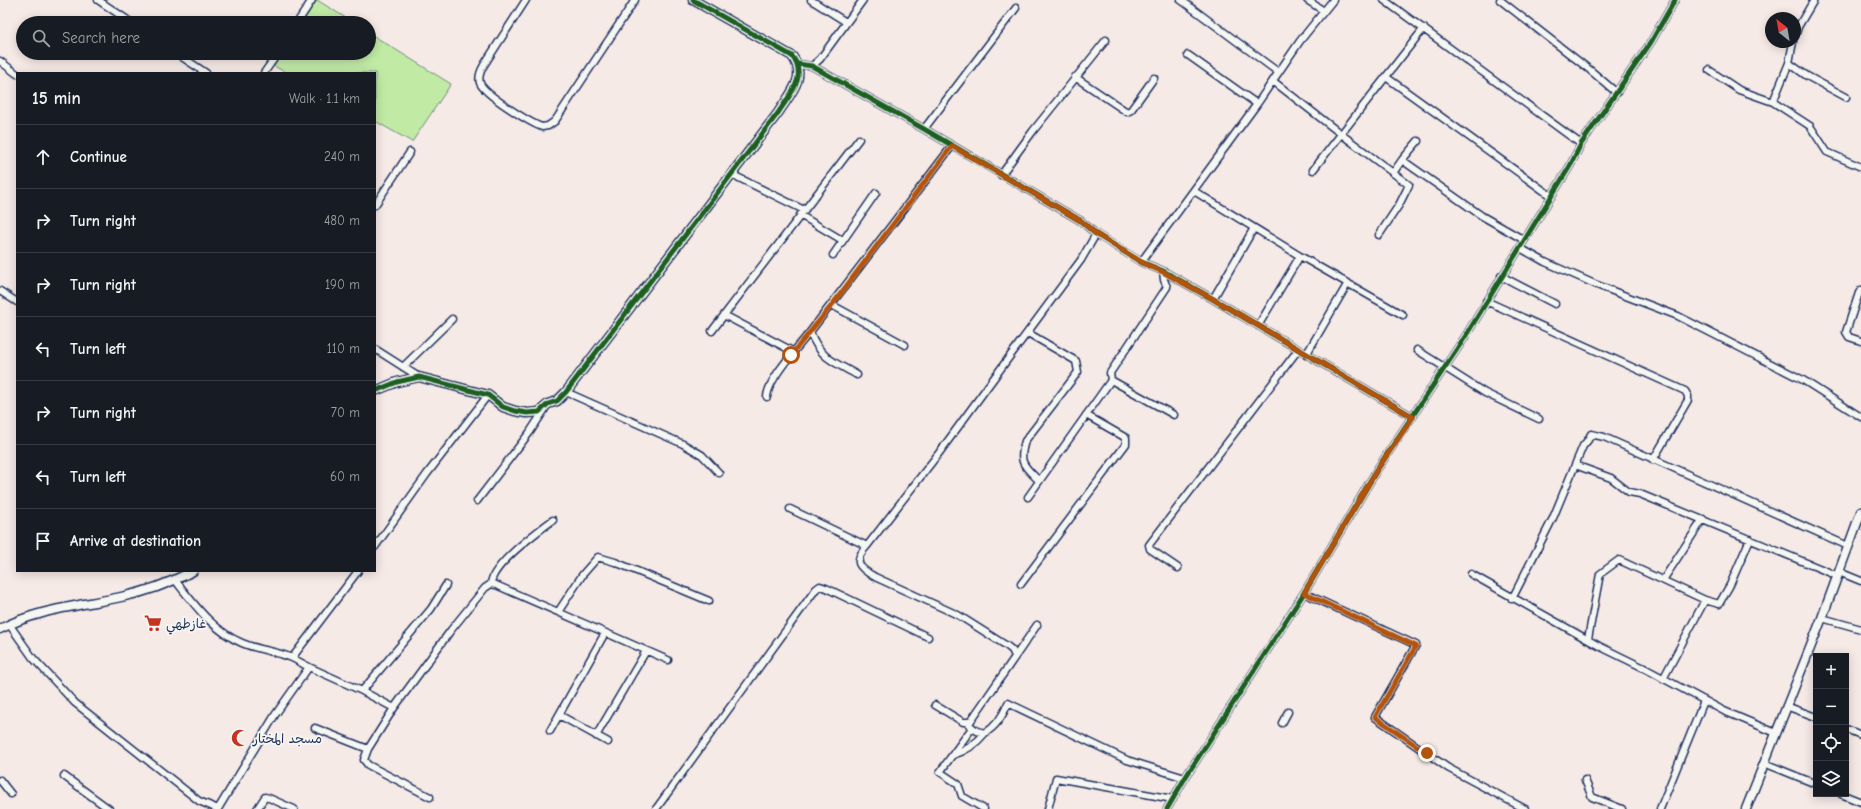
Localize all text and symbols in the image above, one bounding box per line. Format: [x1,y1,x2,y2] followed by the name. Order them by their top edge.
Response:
[1765,12,1801,48] north arrow
[16,16,376,60] search box
[30,27,52,49] icon: search
[62,29,140,47] text: Search here
[32,89,81,108] text: 15 min
[289,91,360,106] text: Walk · 1.1 km
[32,146,54,168] icon: ahead
[70,148,127,166] text: Continue
[324,149,360,164] text: 240 m
[32,210,54,232] icon: right
[70,212,136,230] text: Turn right
[324,213,360,228] text: 480 m
[32,274,54,296] icon: right
[70,276,136,294] text: Turn right
[325,277,360,292] text: 190 m
[32,338,54,360] icon: left
[70,340,126,358] text: Turn left
[327,341,360,356] text: 110 m
[782,346,800,364] route start
[32,402,54,424] icon: right
[70,404,136,422] text: Turn right
[331,405,360,420] text: 70 m
[32,466,54,488] icon: left
[70,468,126,486] text: Turn left
[330,469,360,484] text: 60 m
[32,530,54,552] icon: arrive
[70,532,201,550] text: Arrive at destination
[143,613,163,633] supermarket icon: غازطهي
[166,616,206,635] place label: غازطهي
[1813,653,1849,797] map controls
[1813,653,1849,689] button: +
[1813,689,1849,725] button: −
[1813,725,1849,761] button: locate
[230,728,250,748] mosque icon: مسجد المختار
[252,731,322,747] place label: مسجد المختار
[1418,744,1436,762] route end
[1813,761,1849,797] button: layers

